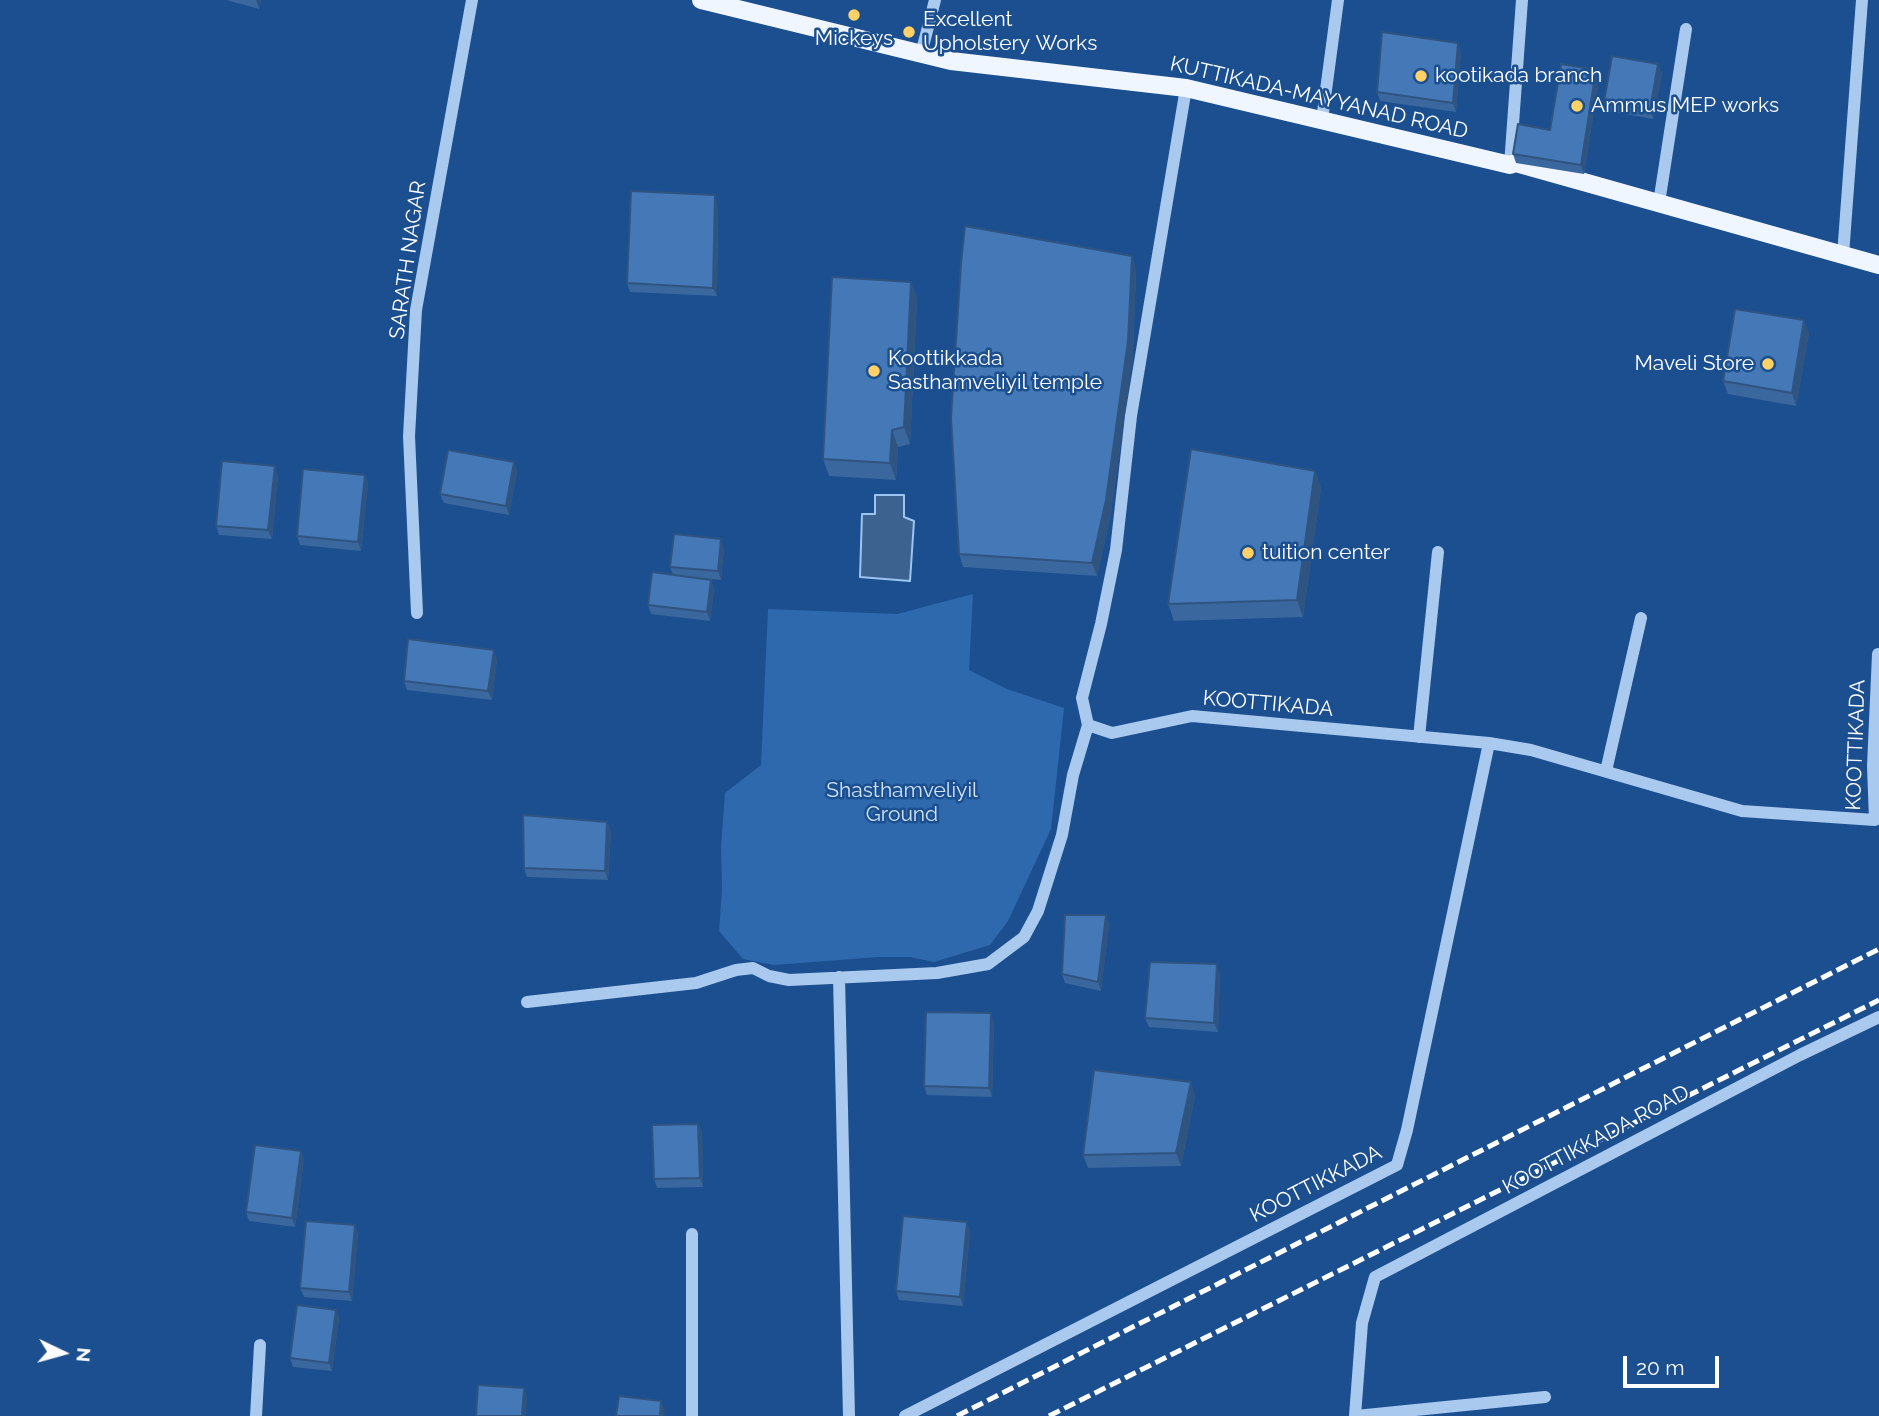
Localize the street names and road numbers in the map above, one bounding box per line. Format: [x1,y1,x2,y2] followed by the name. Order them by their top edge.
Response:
[1168,51,1470,145] street label: KUTTIKADA-MAYYANAD ROAD
[384,179,432,341] street label: SARATH NAGAR
[1841,679,1871,811] street label: KOOTTIKADA
[1202,686,1334,722] street label: KOOTTIKADA
[1498,1080,1694,1200] street label: KOOTTIKKADA ROAD
[1246,1140,1386,1228] street label: KOOTTIKKADA

